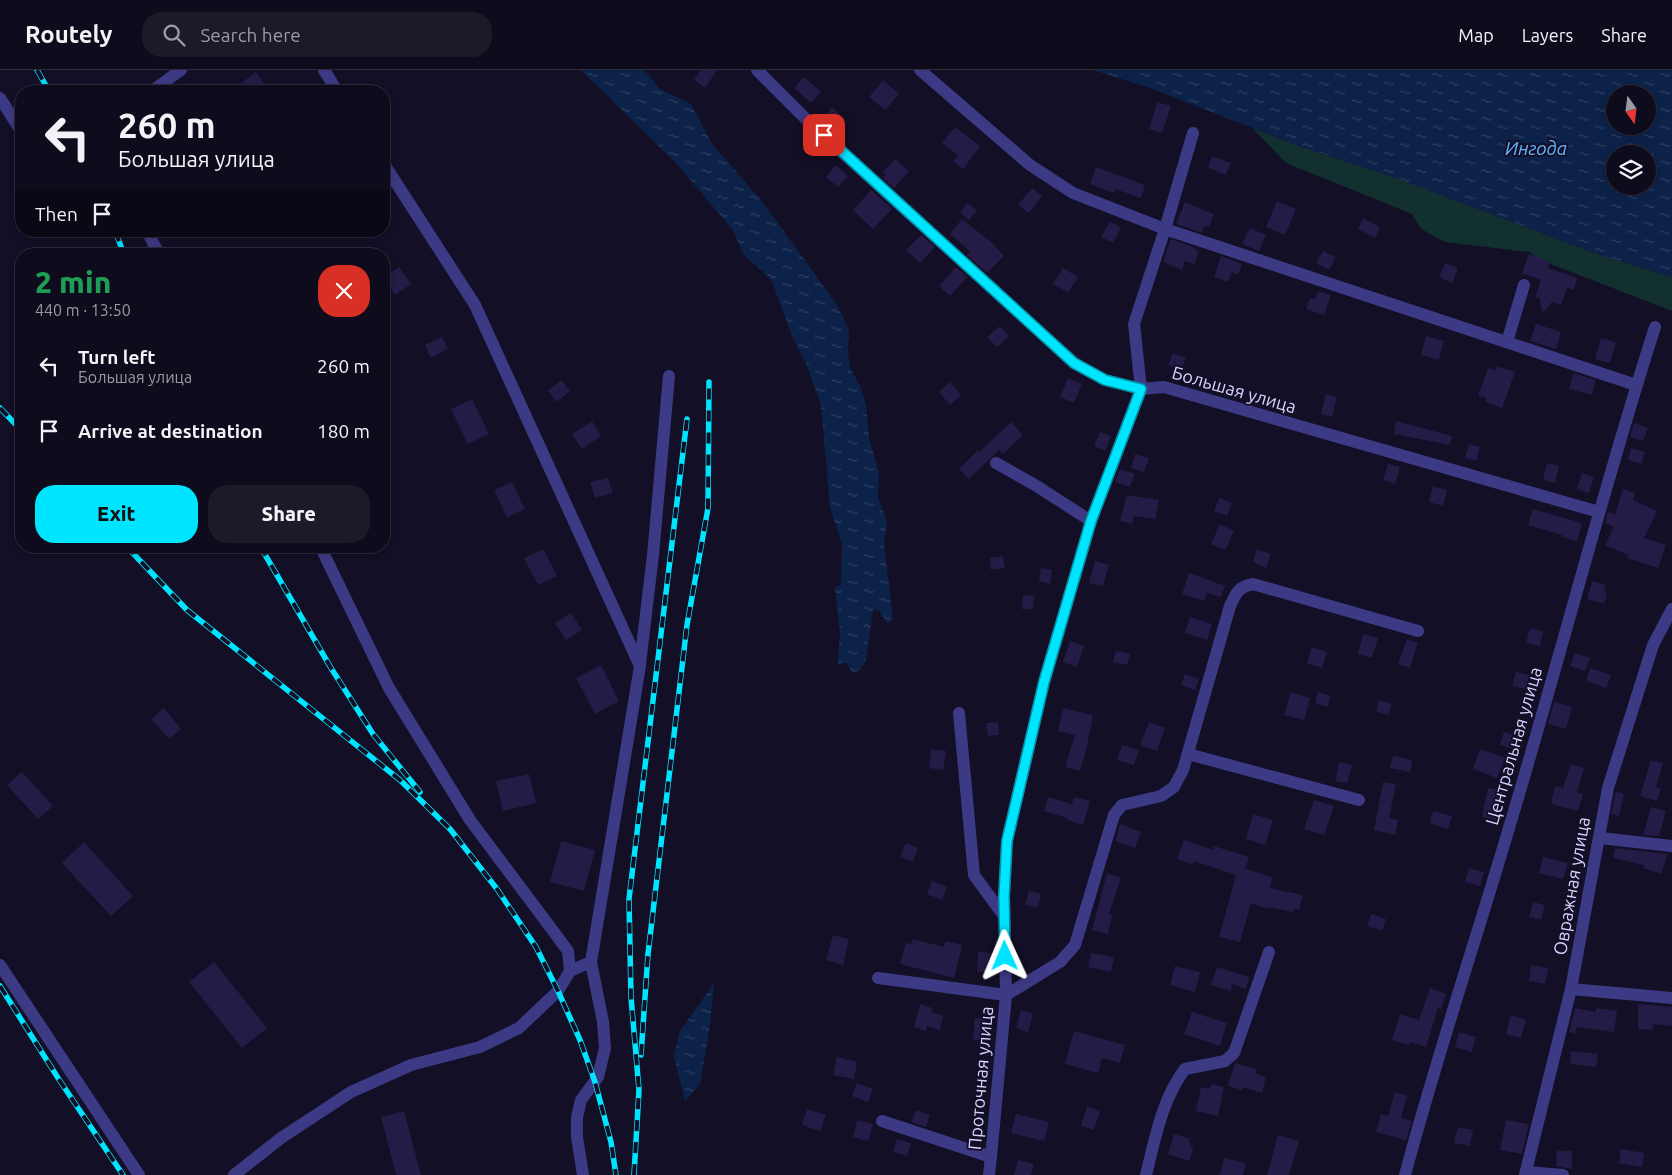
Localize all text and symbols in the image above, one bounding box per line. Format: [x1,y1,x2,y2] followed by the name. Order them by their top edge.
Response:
[142,12,492,57] search box
[25,21,112,48] text: Routely
[160,21,188,49] icon: search
[200,24,301,46] text: Search here
[1458,25,1494,45] text: Map
[1522,25,1573,45] text: Layers
[1601,25,1647,45] text: Share
[1606,85,1656,135] north arrow
[1606,85,1656,195] map controls
[35,105,100,170] icon: left
[118,105,216,145] text: 260 m
[803,114,845,156] pin
[810,121,838,149] icon: arrive
[1505,137,1567,159] water label: Ингода
[1606,145,1656,195] button: layers
[118,146,275,171] text: Большая улица
[88,200,116,228] icon: arrive
[35,203,78,225] text: Then
[35,265,111,299] text: 2 min
[318,265,370,317] button: close
[35,301,131,319] text: 440 m · 13:50
[78,346,156,368] text: Turn left
[35,352,63,380] icon: left
[317,355,370,377] text: 260 m
[1170,362,1299,416] street label: Большая улица
[78,368,192,386] text: Большая улица
[35,417,63,445] icon: arrive
[78,420,263,442] text: Arrive at destination
[317,420,370,442] text: 180 m
[35,485,198,543] button: Exit
[208,485,370,543] button: Share
[1481,664,1545,827] street label: Центральная улица
[1549,815,1593,956] street label: Овражная улица
[978,929,1030,981] position arrow
[964,1005,996,1151] street label: Проточная улица

